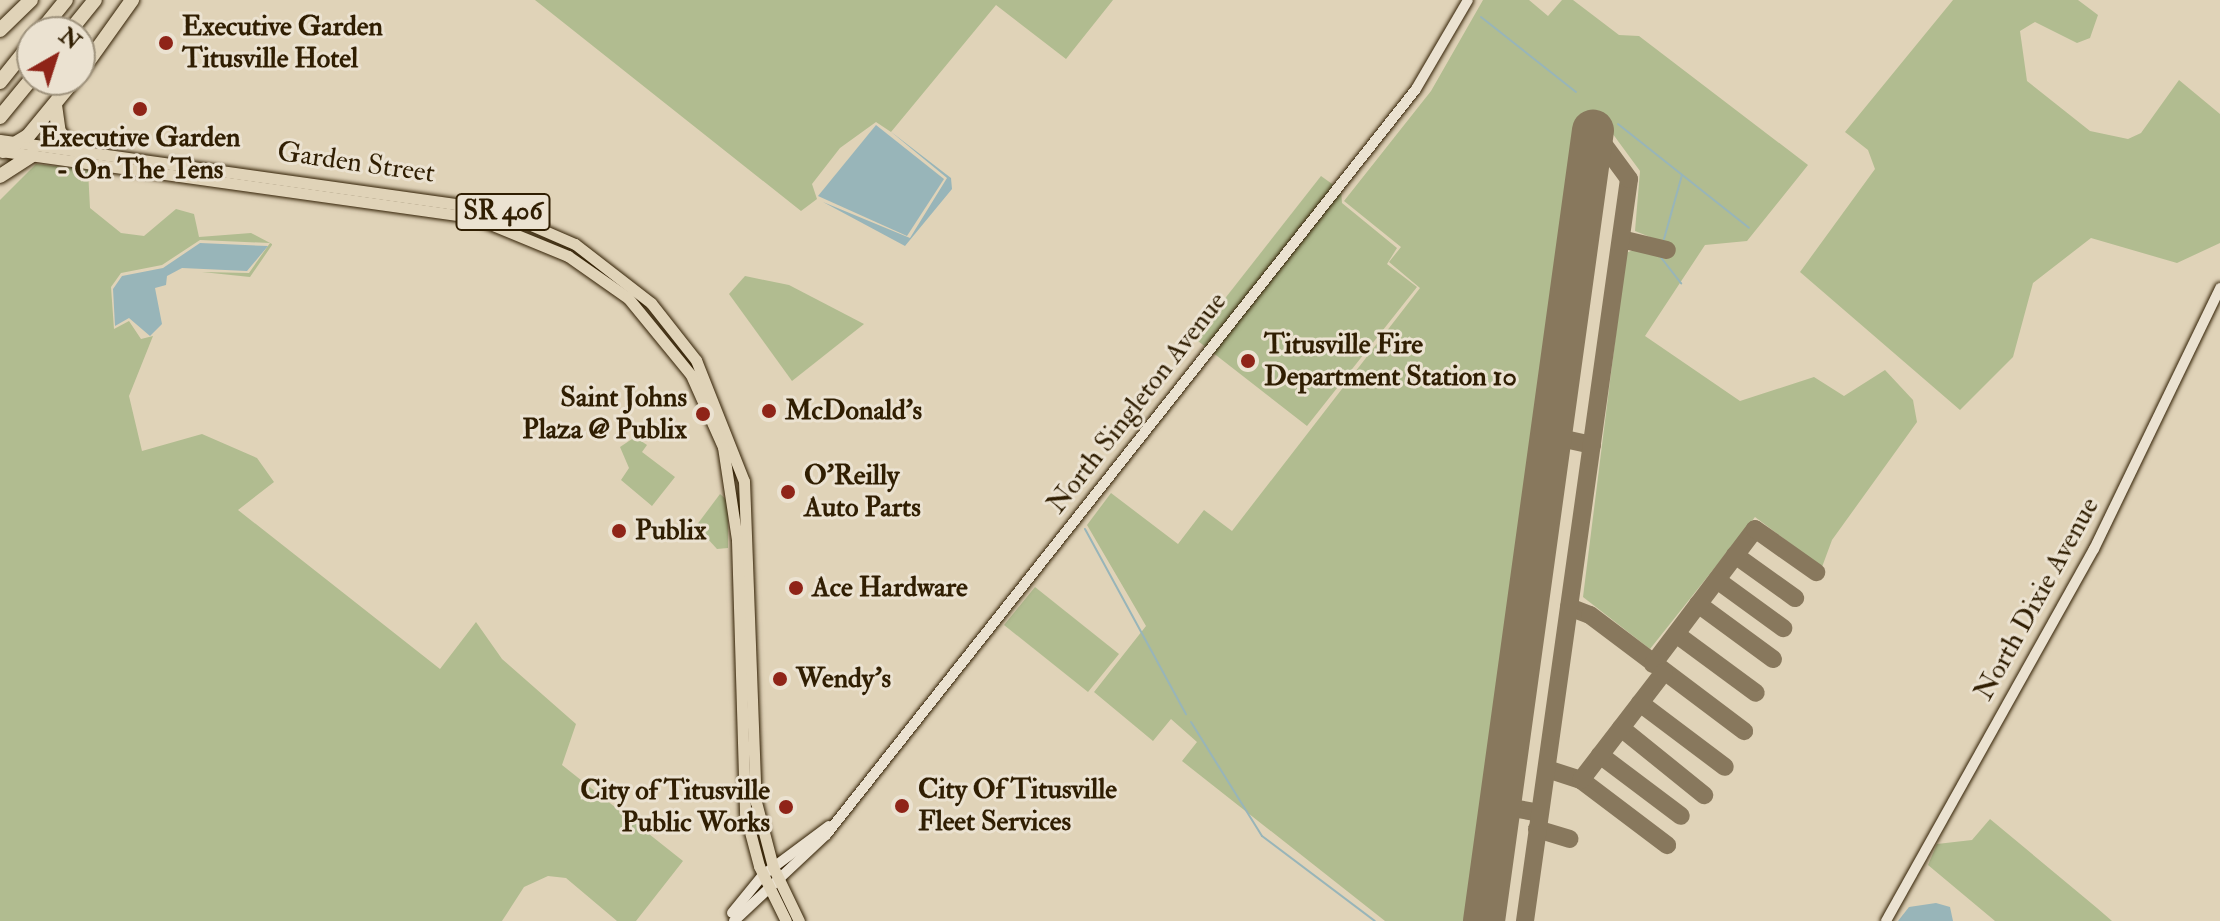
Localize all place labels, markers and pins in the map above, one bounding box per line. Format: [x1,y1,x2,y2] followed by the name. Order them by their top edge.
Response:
[182,10,383,76] place label: Executive Garden Titusville Hotel
[157,34,175,52] marker: Executive Garden Titusville Hotel
[131,100,149,118] marker: Executive Garden - On The Tens
[40,121,240,187] place label: Executive Garden - On The Tens
[1264,328,1517,394] place label: Titusville Fire Department Station 10
[1239,352,1257,370] marker: Titusville Fire Department Station 10
[522,381,687,447] place label: Saint Johns Plaza @ Publix
[785,394,922,428] place label: McDonald's
[760,402,778,420] marker: McDonald's
[694,405,712,423] marker: Saint Johns Plaza @ Publix
[804,459,921,525] place label: O'Reilly Auto Parts
[779,483,797,501] marker: O'Reilly Auto Parts
[635,514,706,548] place label: Publix
[610,522,628,540] marker: Publix
[812,571,968,605] place label: Ace Hardware
[787,579,805,597] marker: Ace Hardware
[796,662,891,696] place label: Wendy's
[771,670,789,688] marker: Wendy's
[918,773,1117,839] place label: City Of Titusville Fleet Services
[580,774,770,840] place label: City of Titusville Public Works
[893,797,911,815] marker: City Of Titusville Fleet Services
[777,798,795,816] marker: City of Titusville Public Works

